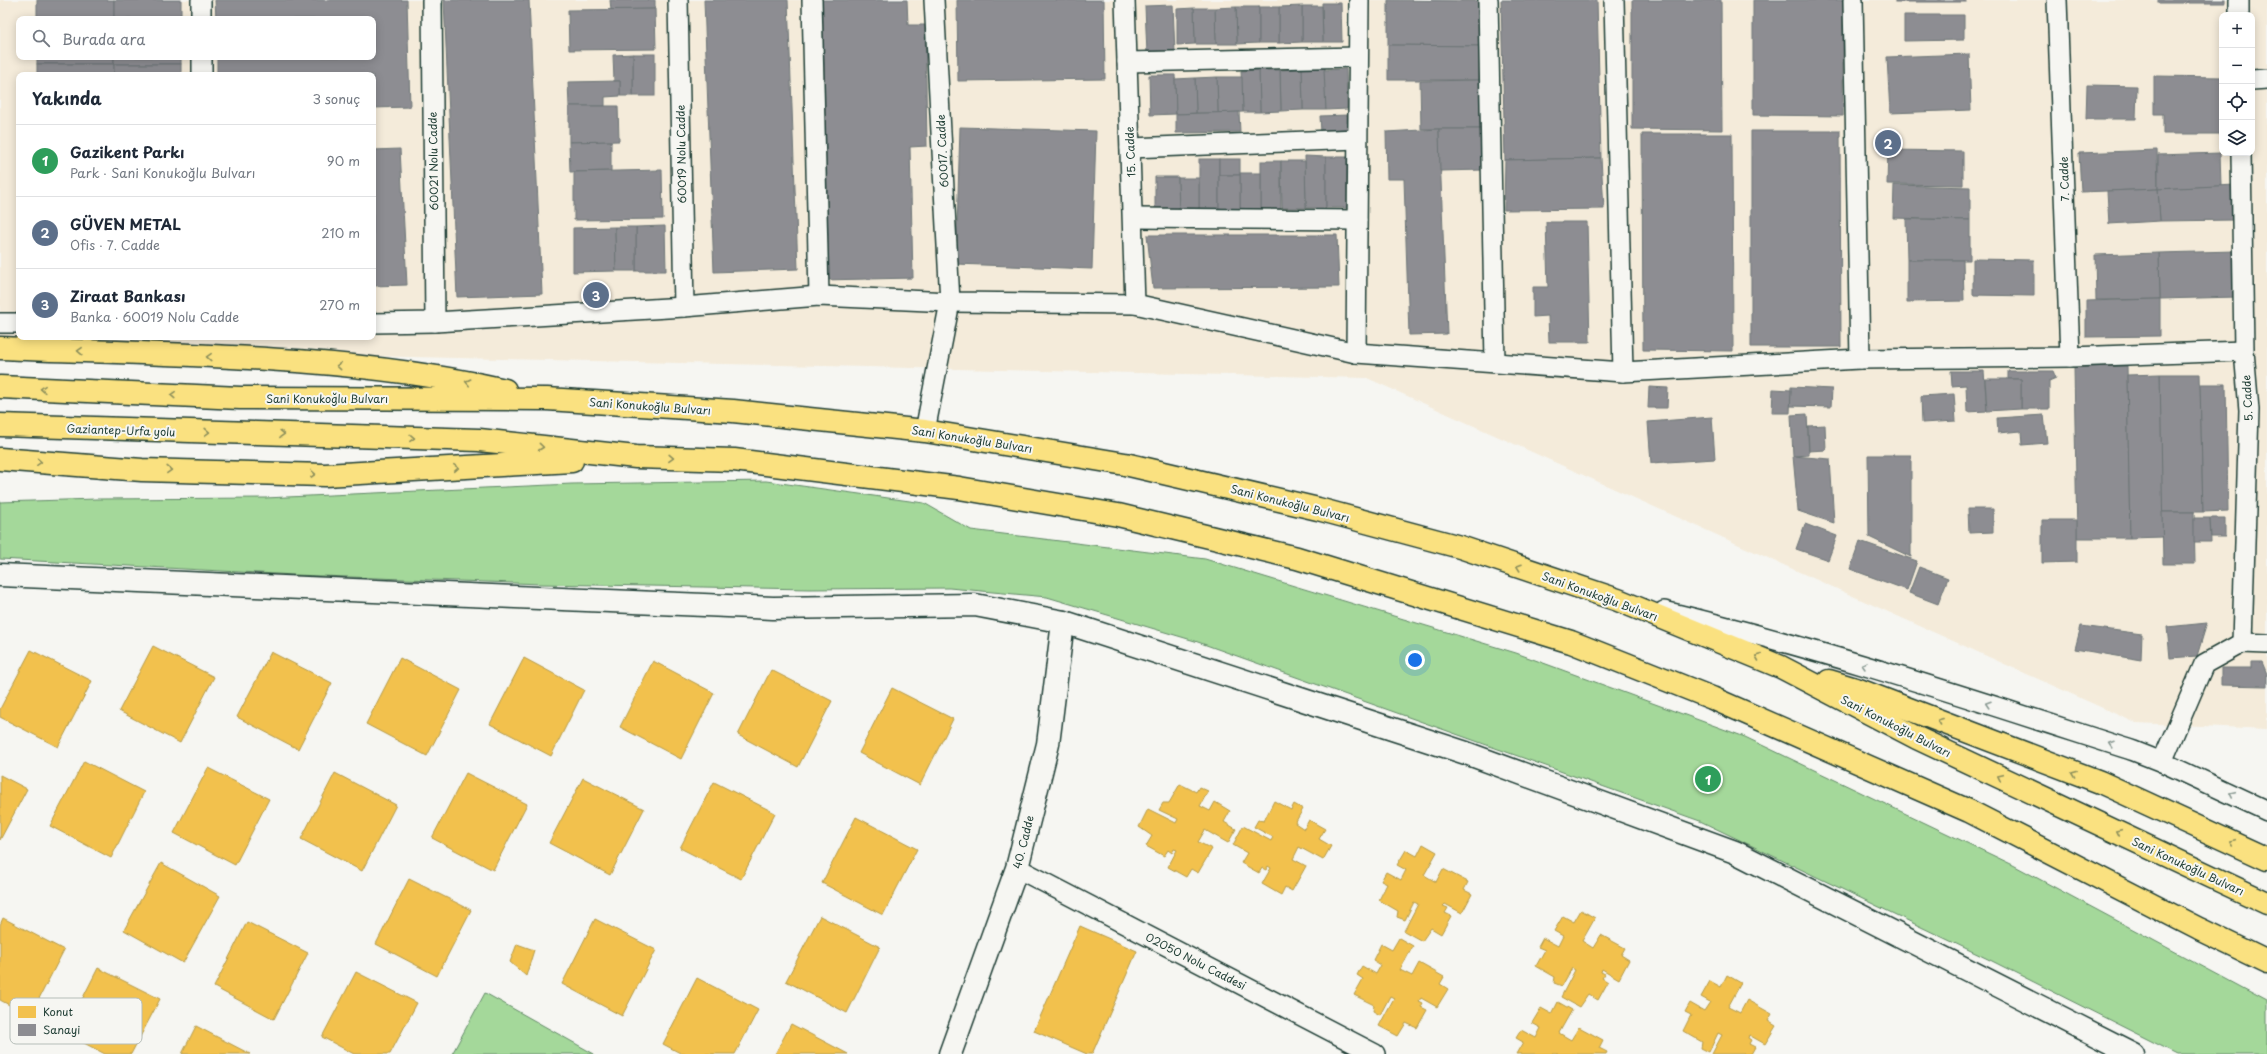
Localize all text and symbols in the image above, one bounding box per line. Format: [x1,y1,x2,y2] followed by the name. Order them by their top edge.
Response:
[2219,12,2255,156] map controls
[2219,12,2255,48] button: +
[16,16,376,60] search box
[30,27,52,49] icon: search
[62,27,145,50] text: Burada ara
[2219,48,2255,84] button: −
[2219,84,2255,120] button: locate
[32,85,102,111] text: Yakında
[312,89,360,108] text: 3 sonuç
[672,104,690,203] street label: 60019 Nolu Cadde
[424,111,442,210] street label: 60021 Nolu Cadde
[932,114,952,188] street label: 60017. Cadde
[2219,120,2255,156] button: layers
[1121,126,1139,178] street label: 15. Cadde
[1875,128,1901,158] pin: 2
[70,140,184,163] text: Gazikent Parkı
[42,151,48,170] text: 1
[327,151,360,170] text: 90 m
[2055,156,2073,202] street label: 7. Cadde
[70,163,255,182] text: Park · Sani Konukoğlu Bulvarı
[70,212,181,235] text: GÜVEN METAL
[40,223,50,242] text: 2
[321,223,360,242] text: 210 m
[70,235,160,254] text: Ofis · 7. Cadde
[583,280,609,310] pin: 3
[70,284,185,307] text: Ziraat Bankası
[41,295,49,314] text: 3
[319,295,360,314] text: 270 m
[70,307,239,326] text: Banka · 60019 Nolu Cadde
[77,347,83,356] one-way arrow
[206,353,212,361] one-way arrow
[336,361,342,370] one-way arrow
[2237,374,2257,422] street label: 5. Cadde
[465,378,471,386] one-way arrow
[40,384,46,393] one-way arrow
[170,390,176,399] one-way arrow
[266,390,388,407] street label: Sani Konukoğlu Bulvarı
[589,393,711,419] street label: Sani Konukoğlu Bulvarı
[66,420,176,440] street label: Gaziantep-Urfa yolu
[910,421,1034,457] street label: Sani Konukoğlu Bulvarı
[204,428,210,437] one-way arrow
[279,430,285,439] one-way arrow
[409,434,415,443] one-way arrow
[538,442,544,451] one-way arrow
[668,453,674,462] one-way arrow
[36,457,42,466] one-way arrow
[453,463,459,472] one-way arrow
[166,466,172,474] one-way arrow
[310,470,316,478] one-way arrow
[1229,480,1351,526] street label: Sani Konukoğlu Bulvarı
[1516,563,1523,572] one-way arrow
[1540,567,1660,625] street label: Sani Konukoğlu Bulvarı
[1405,650,1425,670] your location
[1755,654,1762,662] one-way arrow
[1861,661,1868,670] one-way arrow
[1838,691,1954,761] street label: Sani Konukoğlu Bulvarı
[1985,700,1992,709] one-way arrow
[1937,717,1944,725] one-way arrow
[2109,740,2116,749] one-way arrow
[1695,764,1721,794] pin: 1
[2071,769,2078,777] one-way arrow
[1997,774,2005,782] one-way arrow
[2228,791,2236,799] one-way arrow
[1008,813,1038,870] street label: 40. Cadde
[2115,829,2122,837] one-way arrow
[2129,833,2247,899] street label: Sani Konukoğlu Bulvarı
[2228,839,2236,847] one-way arrow
[1143,928,1249,994] street label: 02050 Nolu Caddesi
[10,998,142,1044] legend
[43,1003,73,1020] text: Konut
[43,1021,80,1038] text: Sanayi

